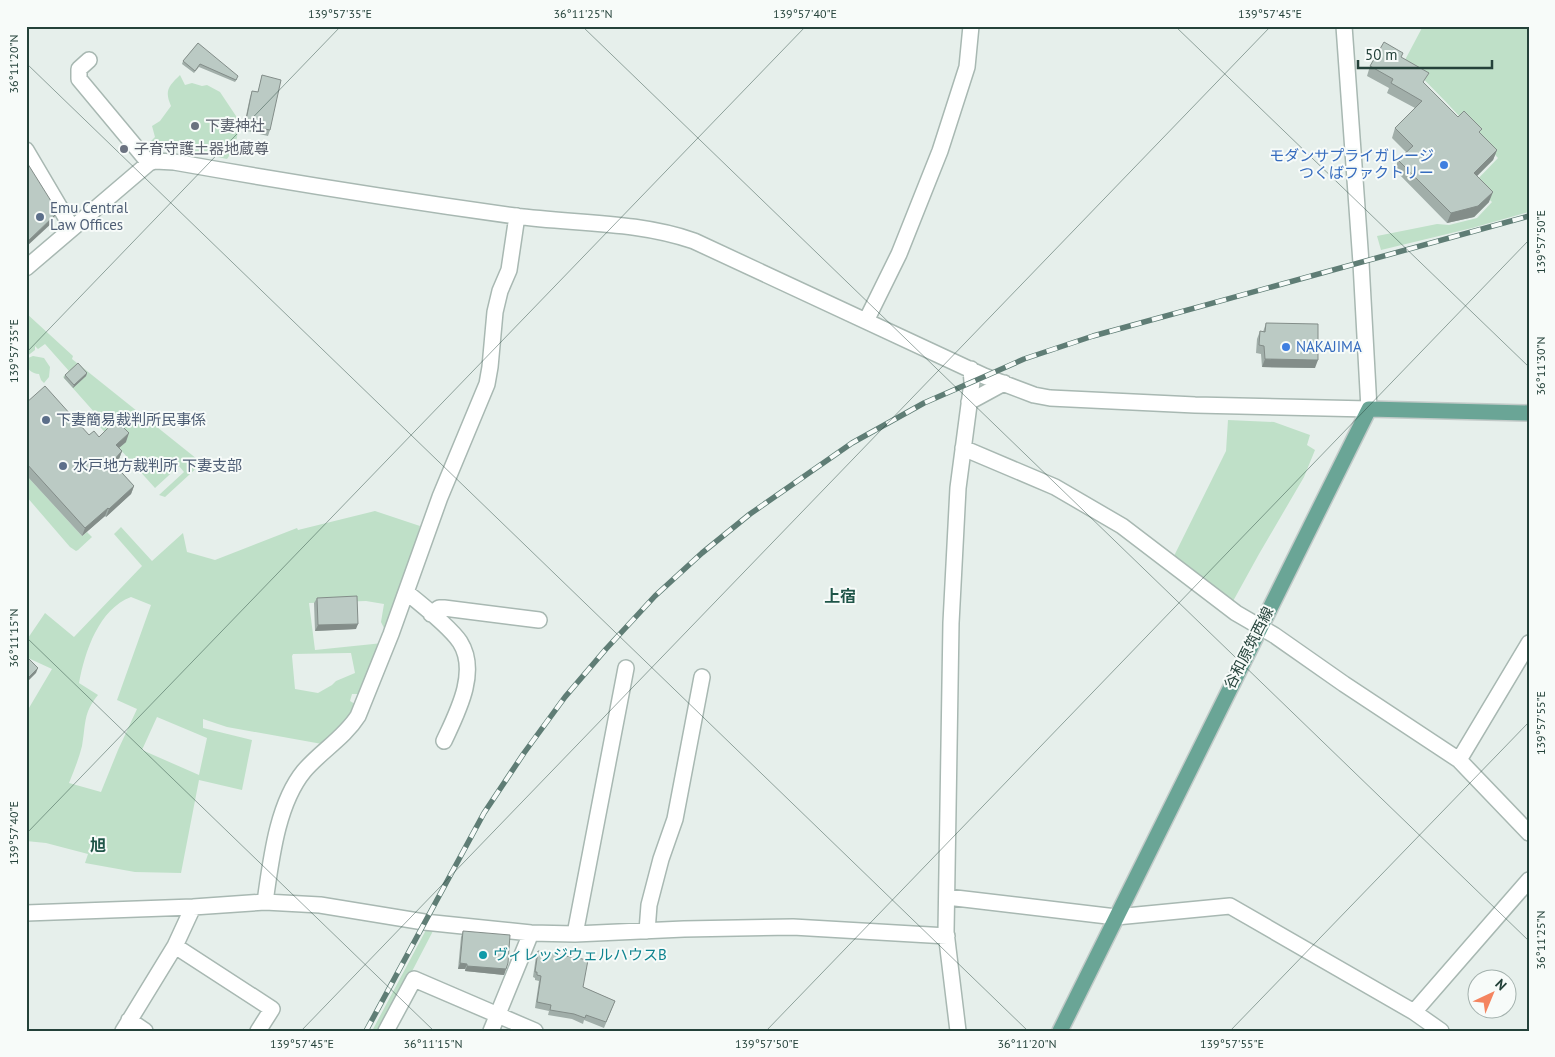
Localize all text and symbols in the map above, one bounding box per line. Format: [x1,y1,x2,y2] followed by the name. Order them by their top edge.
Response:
[308,6,372,21] text: 139°57'35"E
[553,6,613,21] text: 36°11'25"N
[773,6,837,21] text: 139°57'40"E
[1238,6,1302,21] text: 139°57'45"E
[6,34,21,94] text: 36°11'20"N
[1358,38,1491,70] scale bar
[1365,45,1398,64] text: 50 m
[205,116,265,135] place label: 下妻神社
[189,120,201,132] marker: 下妻神社
[134,139,269,158] place label: 子育守護土器地蔵尊
[118,143,130,155] marker: 子育守護土器地蔵尊
[1269,146,1434,182] place label: モダンサプライガレージ つくばファクトリー
[1438,159,1450,171] marker: モダンサプライガレージ つくばファクトリー
[50,198,129,234] place label: Emu Central Law Offices
[1533,210,1548,274] text: 139°57'50"E
[34,211,46,223] marker: Emu Central Law Offices
[6,319,21,383] text: 139°57'35"E
[1533,336,1548,396] text: 36°11'30"N
[1296,337,1362,356] place label: NAKAJIMA
[1280,341,1292,353] marker: NAKAJIMA
[56,410,206,429] place label: 下妻簡易裁判所民事係
[40,414,52,426] marker: 下妻簡易裁判所民事係
[73,456,242,475] place label: 水戸地方裁判所 下妻支部
[57,460,69,472] marker: 水戸地方裁判所 下妻支部
[824,586,856,606] district label: 上宿
[1220,603,1277,692] street label: 谷和原筑西線
[6,608,21,668] text: 36°11'15"N
[1533,691,1548,755] text: 139°57'55"E
[6,801,21,865] text: 139°57'40"E
[90,835,106,855] district label: 旭
[1533,910,1548,970] text: 36°11'25"N
[493,945,667,964] place label: ヴィレッジウェルハウスB
[477,949,489,961] marker: ヴィレッジウェルハウスB
[1468,970,1518,1020] north arrow
[1491,975,1511,994] text: N
[270,1036,334,1051] text: 139°57'45"E
[403,1036,463,1051] text: 36°11'15"N
[735,1036,799,1051] text: 139°57'50"E
[997,1036,1057,1051] text: 36°11'20"N
[1200,1036,1264,1051] text: 139°57'55"E

